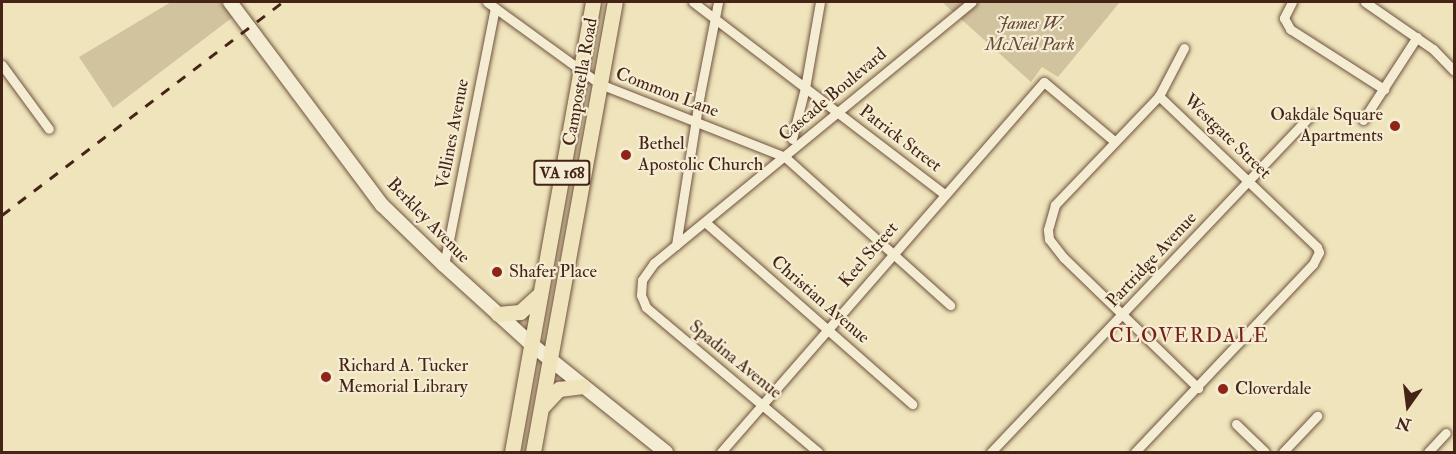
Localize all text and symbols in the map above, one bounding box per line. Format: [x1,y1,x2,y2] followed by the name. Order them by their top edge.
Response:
[985,14,1075,57] park label: James W. McNeil Park
[559,16,603,148] street label: Campostella Road
[775,44,891,146] street label: Cascade Boulevard
[612,63,722,123] street label: Common Lane
[432,77,474,191] street label: Vellines Avenue
[1179,90,1275,184] street label: Westgate Street
[854,101,946,177] street label: Patrick Street
[1270,105,1383,148] place label: Oakdale Square Apartments
[1388,119,1402,133] marker: Oakdale Square Apartments
[638,134,763,176] place label: Bethel Apostolic Church
[619,148,633,162] marker: Bethel Apostolic Church
[532,160,592,186] road number: VA 168
[382,174,474,268] street label: Berkley Avenue
[1102,208,1202,312] street label: Partridge Avenue
[835,218,903,292] street label: Keel Street
[766,251,874,349] street label: Christian Avenue
[509,261,597,283] place label: Shafer Place
[490,265,504,279] marker: Shafer Place
[684,316,786,404] street label: Spadina Avenue
[1109,323,1269,347] district label: CLOVERDALE
[338,356,468,398] place label: Richard A. Tucker Memorial Library
[319,370,333,384] marker: Richard A. Tucker Memorial Library
[1378,376,1438,436] north arrow
[1235,378,1311,400] place label: Cloverdale
[1216,382,1230,396] marker: Cloverdale
[1394,412,1413,435] text: N

